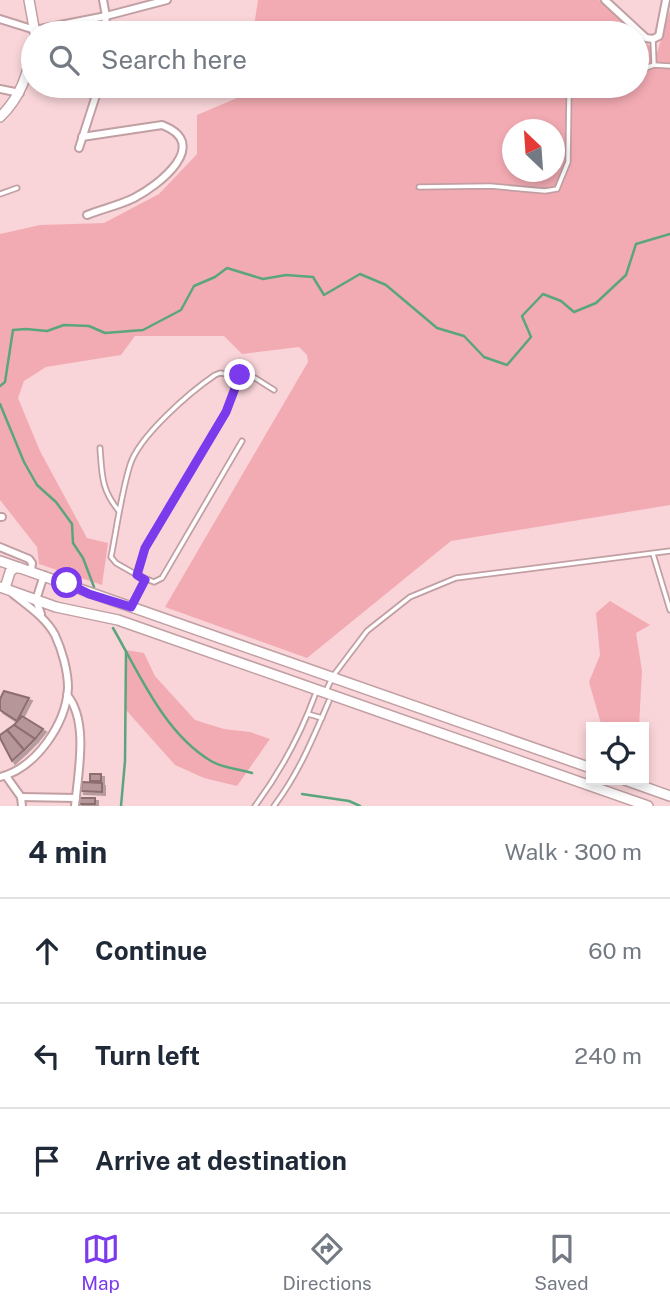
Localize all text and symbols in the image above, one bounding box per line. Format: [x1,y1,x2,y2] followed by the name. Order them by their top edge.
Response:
[21,21,649,98] search box
[45,41,83,79] icon: search
[101,44,247,75] text: Search here
[502,119,565,182] north arrow
[224,359,255,390] route end
[51,567,82,598] route start
[586,722,649,785] map controls
[586,722,649,785] button: locate
[28,834,107,870] text: 4 min
[504,838,642,865] text: Walk · 300 m
[28,932,66,970] icon: ahead
[95,935,207,966] text: Continue
[588,937,642,964] text: 60 m
[28,1037,66,1075] icon: left
[95,1040,200,1071] text: Turn left
[574,1042,642,1069] text: 240 m
[28,1142,66,1180] icon: arrive
[95,1145,347,1176] text: Arrive at destination
[81,1230,120,1294] tab: Map
[282,1230,372,1294] tab: Directions
[534,1230,589,1294] tab: Saved

